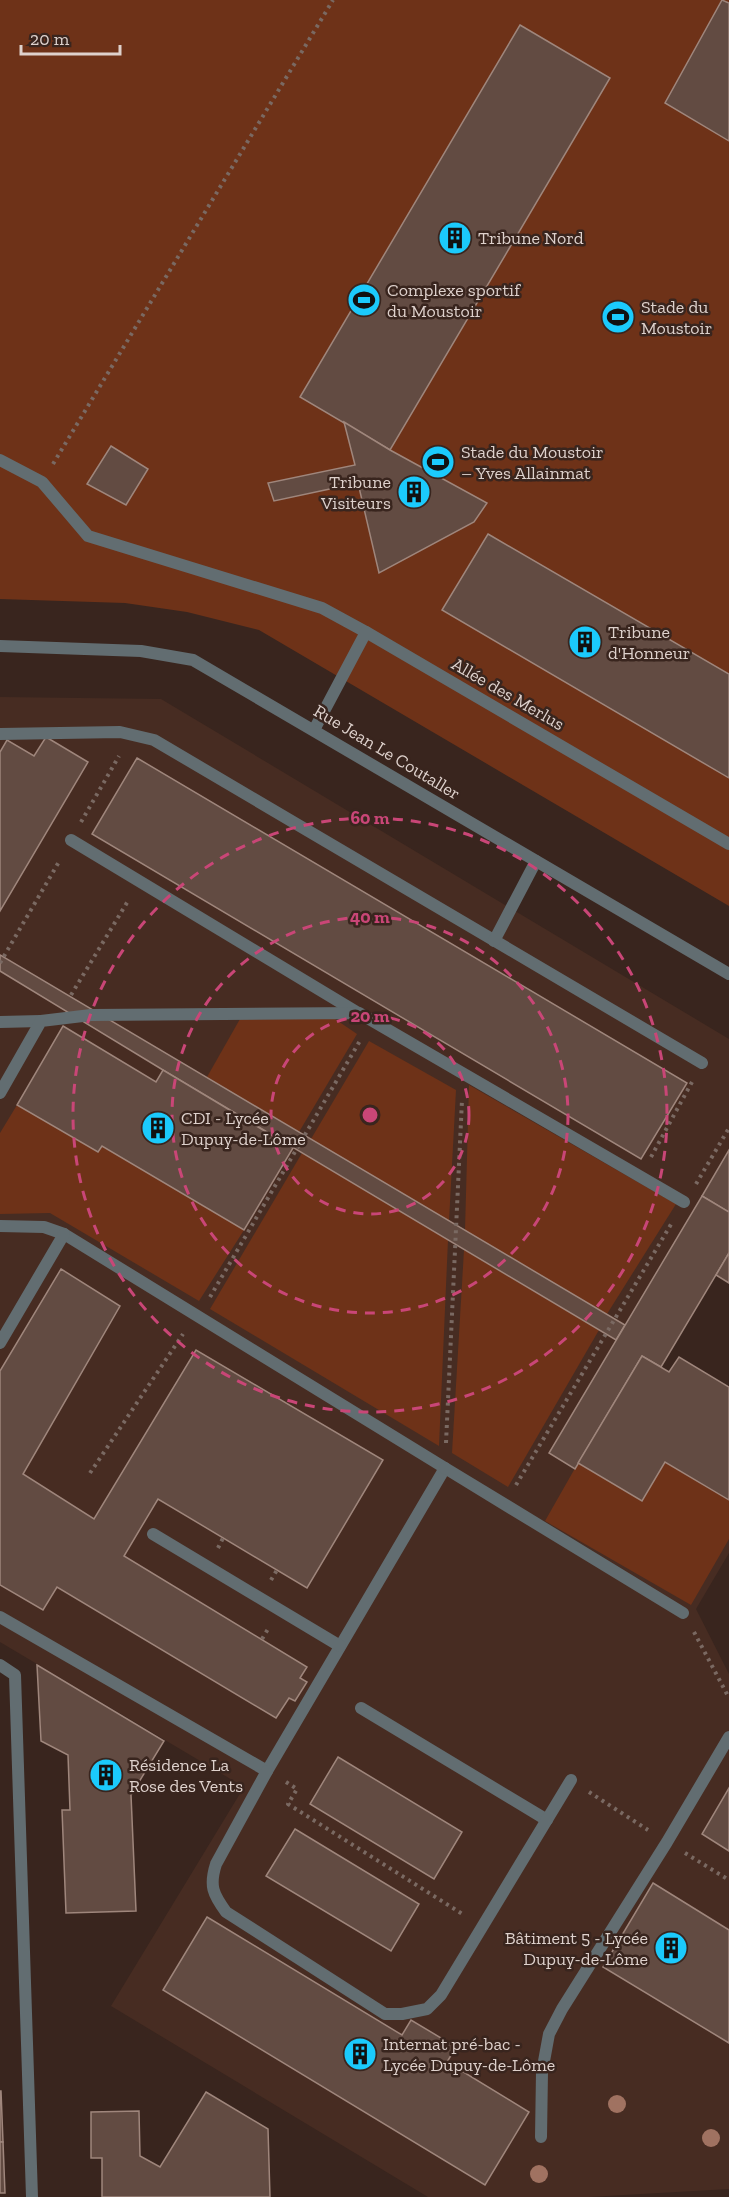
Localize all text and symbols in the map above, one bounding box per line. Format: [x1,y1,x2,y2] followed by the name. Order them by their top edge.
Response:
[21,18,120,56] scale bar
[30,28,70,50] text: 20 m
[437,220,473,256] building icon: Tribune Nord
[478,227,584,249] place label: Tribune Nord
[387,279,521,322] place label: Complexe sportif du Moustoir
[346,282,382,318] sports icon: Complexe sportif du Moustoir
[641,296,712,339] place label: Stade du Moustoir
[600,299,636,335] sports icon: Stade du Moustoir
[461,441,604,484] place label: Stade du Moustoir – Yves Allainmat
[420,444,456,480] sports icon: Stade du Moustoir – Yves Allainmat
[320,471,391,514] place label: Tribune Visiteurs
[396,474,432,510] building icon: Tribune Visiteurs
[608,621,690,664] place label: Tribune d'Honneur
[567,624,603,660] building icon: Tribune d'Honneur
[448,653,568,735] street label: Allée des Merlus
[310,700,464,804] street label: Rue Jean Le Coutaller
[350,807,390,829] text: 60 m
[350,906,390,928] text: 40 m
[350,1005,390,1027] text: 20 m
[360,1105,380,1125] centre of rings
[181,1107,306,1150] place label: CDI - Lycée Dupuy-de-Lôme
[140,1110,176,1146] building icon: CDI - Lycée Dupuy-de-Lôme
[129,1754,243,1797] place label: Résidence La Rose des Vents
[88,1757,124,1793] building icon: Résidence La Rose des Vents
[505,1927,648,1970] place label: Bâtiment 5 - Lycée Dupuy-de-Lôme
[653,1930,689,1966] building icon: Bâtiment 5 - Lycée Dupuy-de-Lôme
[383,2033,555,2076] place label: Internat pré-bac - Lycée Dupuy-de-Lôme
[342,2036,378,2072] building icon: Internat pré-bac - Lycée Dupuy-de-Lôme

